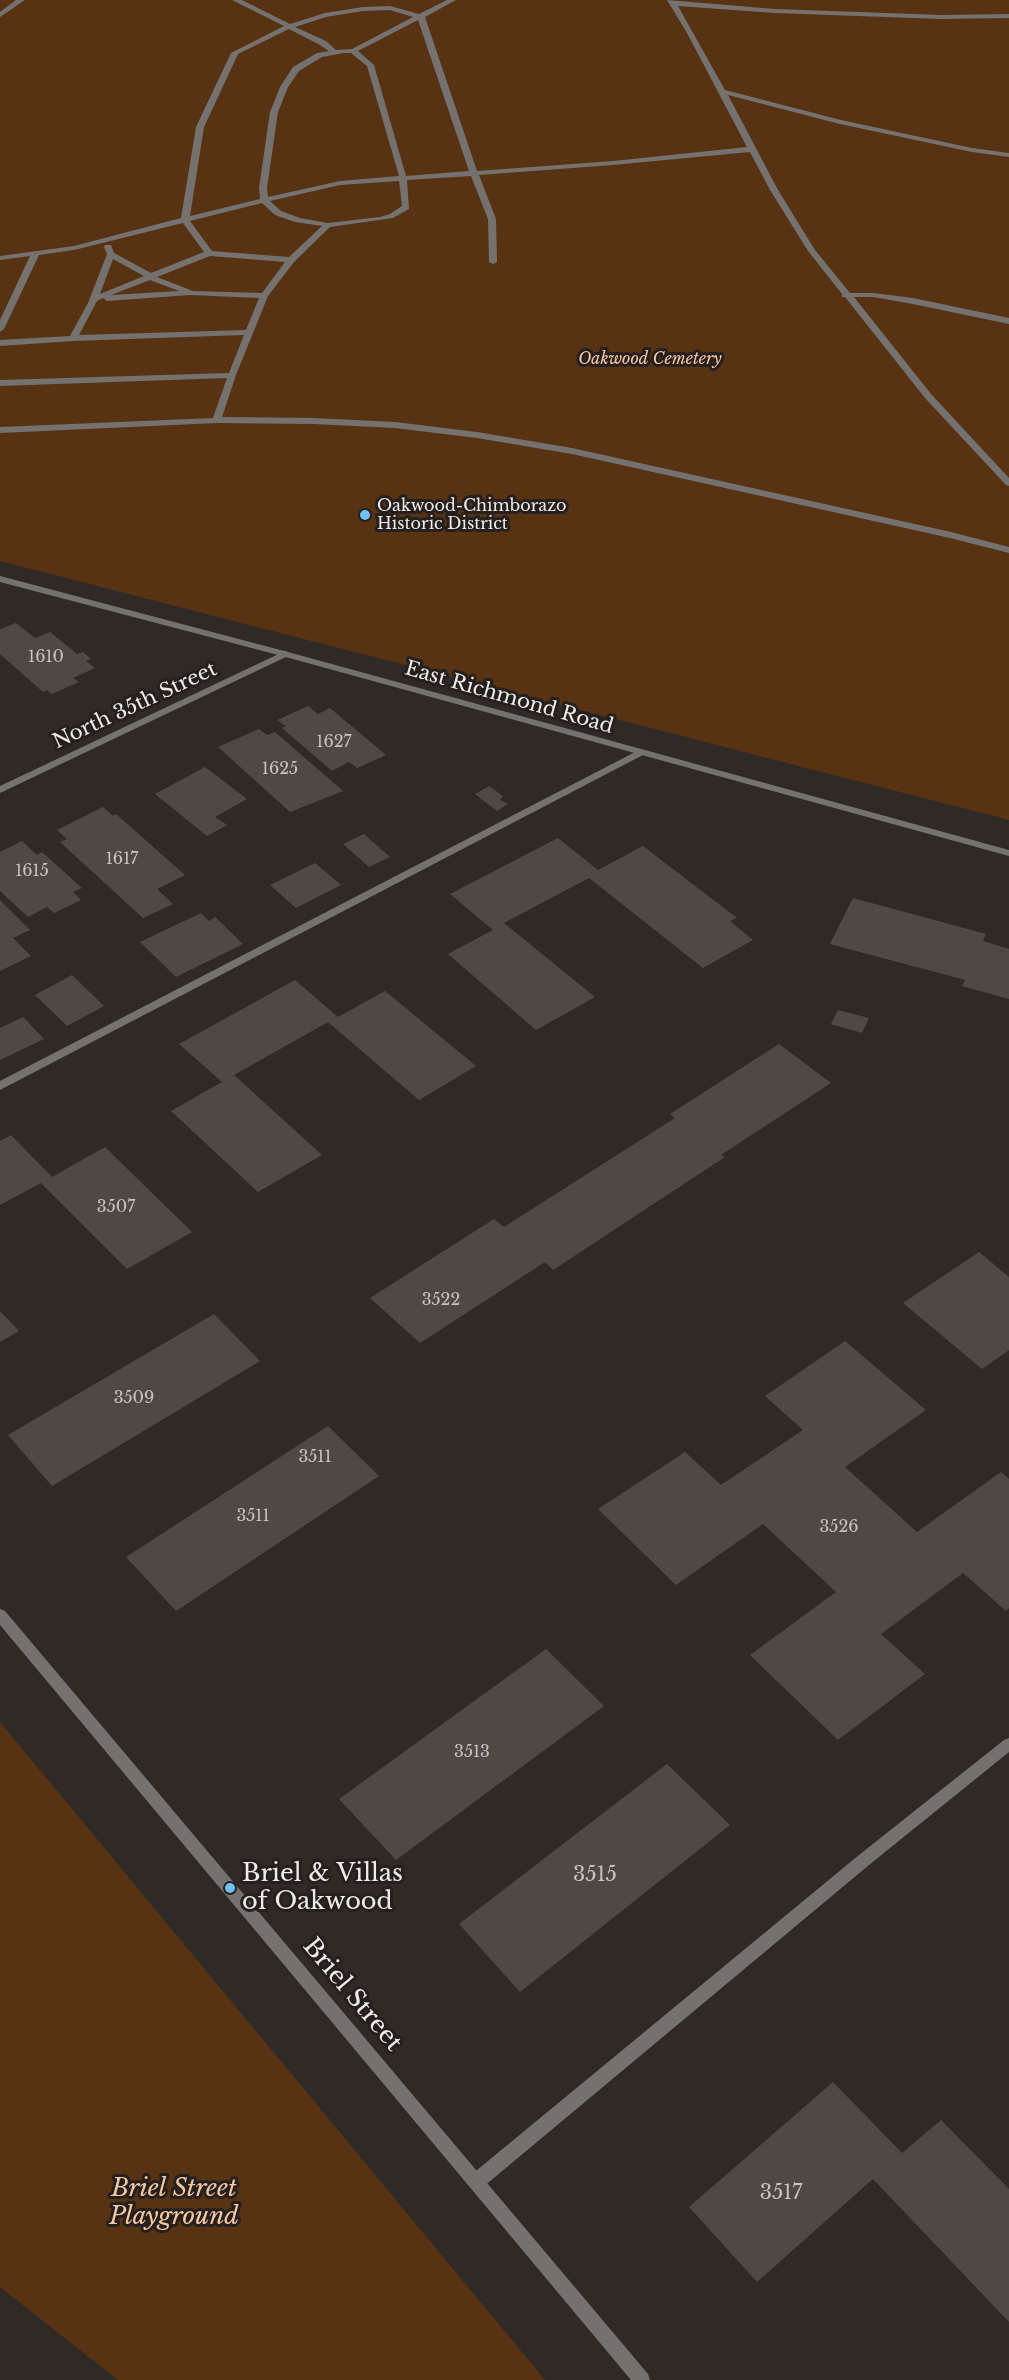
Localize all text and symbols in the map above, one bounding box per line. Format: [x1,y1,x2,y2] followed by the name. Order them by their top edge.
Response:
[578,349,722,369] park label: Oakwood Cemetery
[377,496,567,534] place label: Oakwood-Chimborazo Historic District
[358,508,372,522] marker: Oakwood-Chimborazo Historic District
[28,647,64,667] house number: 1610
[402,657,616,739] street label: East Richmond Road
[49,658,221,754] street label: North 35th Street
[316,732,352,752] house number: 1627
[262,759,298,779] house number: 1625
[106,849,138,869] house number: 1617
[15,861,49,881] house number: 1615
[97,1197,135,1217] house number: 3507
[422,1290,460,1310] house number: 3522
[114,1388,154,1408] house number: 3509
[298,1447,332,1467] house number: 3511
[236,1506,270,1526] house number: 3511
[819,1517,859,1537] house number: 3526
[454,1742,490,1762] house number: 3513
[242,1860,403,1916] place label: Briel & Villas of Oakwood
[573,1863,617,1887] house number: 3515
[223,1881,237,1895] marker: Briel & Villas of Oakwood
[296,1933,408,2057] street label: Briel Street
[109,2175,239,2231] park label: Briel Street Playground
[760,2181,802,2205] house number: 3517

